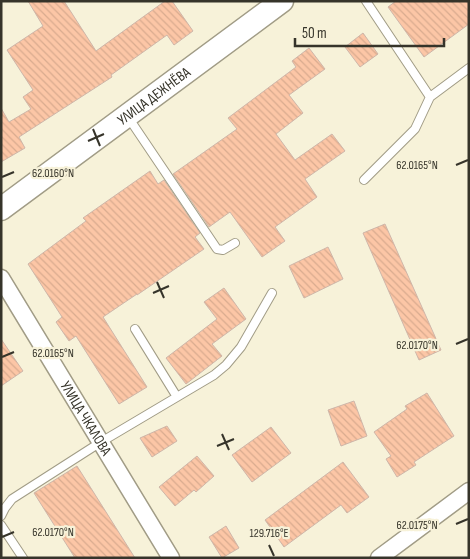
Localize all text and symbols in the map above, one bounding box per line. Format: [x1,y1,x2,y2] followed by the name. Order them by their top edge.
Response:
[295,15,444,47] scale bar
[302,24,327,43] text: 50 m
[113,62,195,129] street label: УЛИЦА ДЕЖНЁВА
[396,158,438,173] text: 62.0165°N
[32,166,74,181] text: 62.0160°N
[396,338,438,353] text: 62.0170°N
[32,346,74,361] text: 62.0165°N
[56,377,116,459] street label: УЛИЦА ЧКАЛОВА
[396,518,438,533] text: 62.0175°N
[32,525,74,540] text: 62.0170°N
[249,526,289,541] text: 129.716°E

